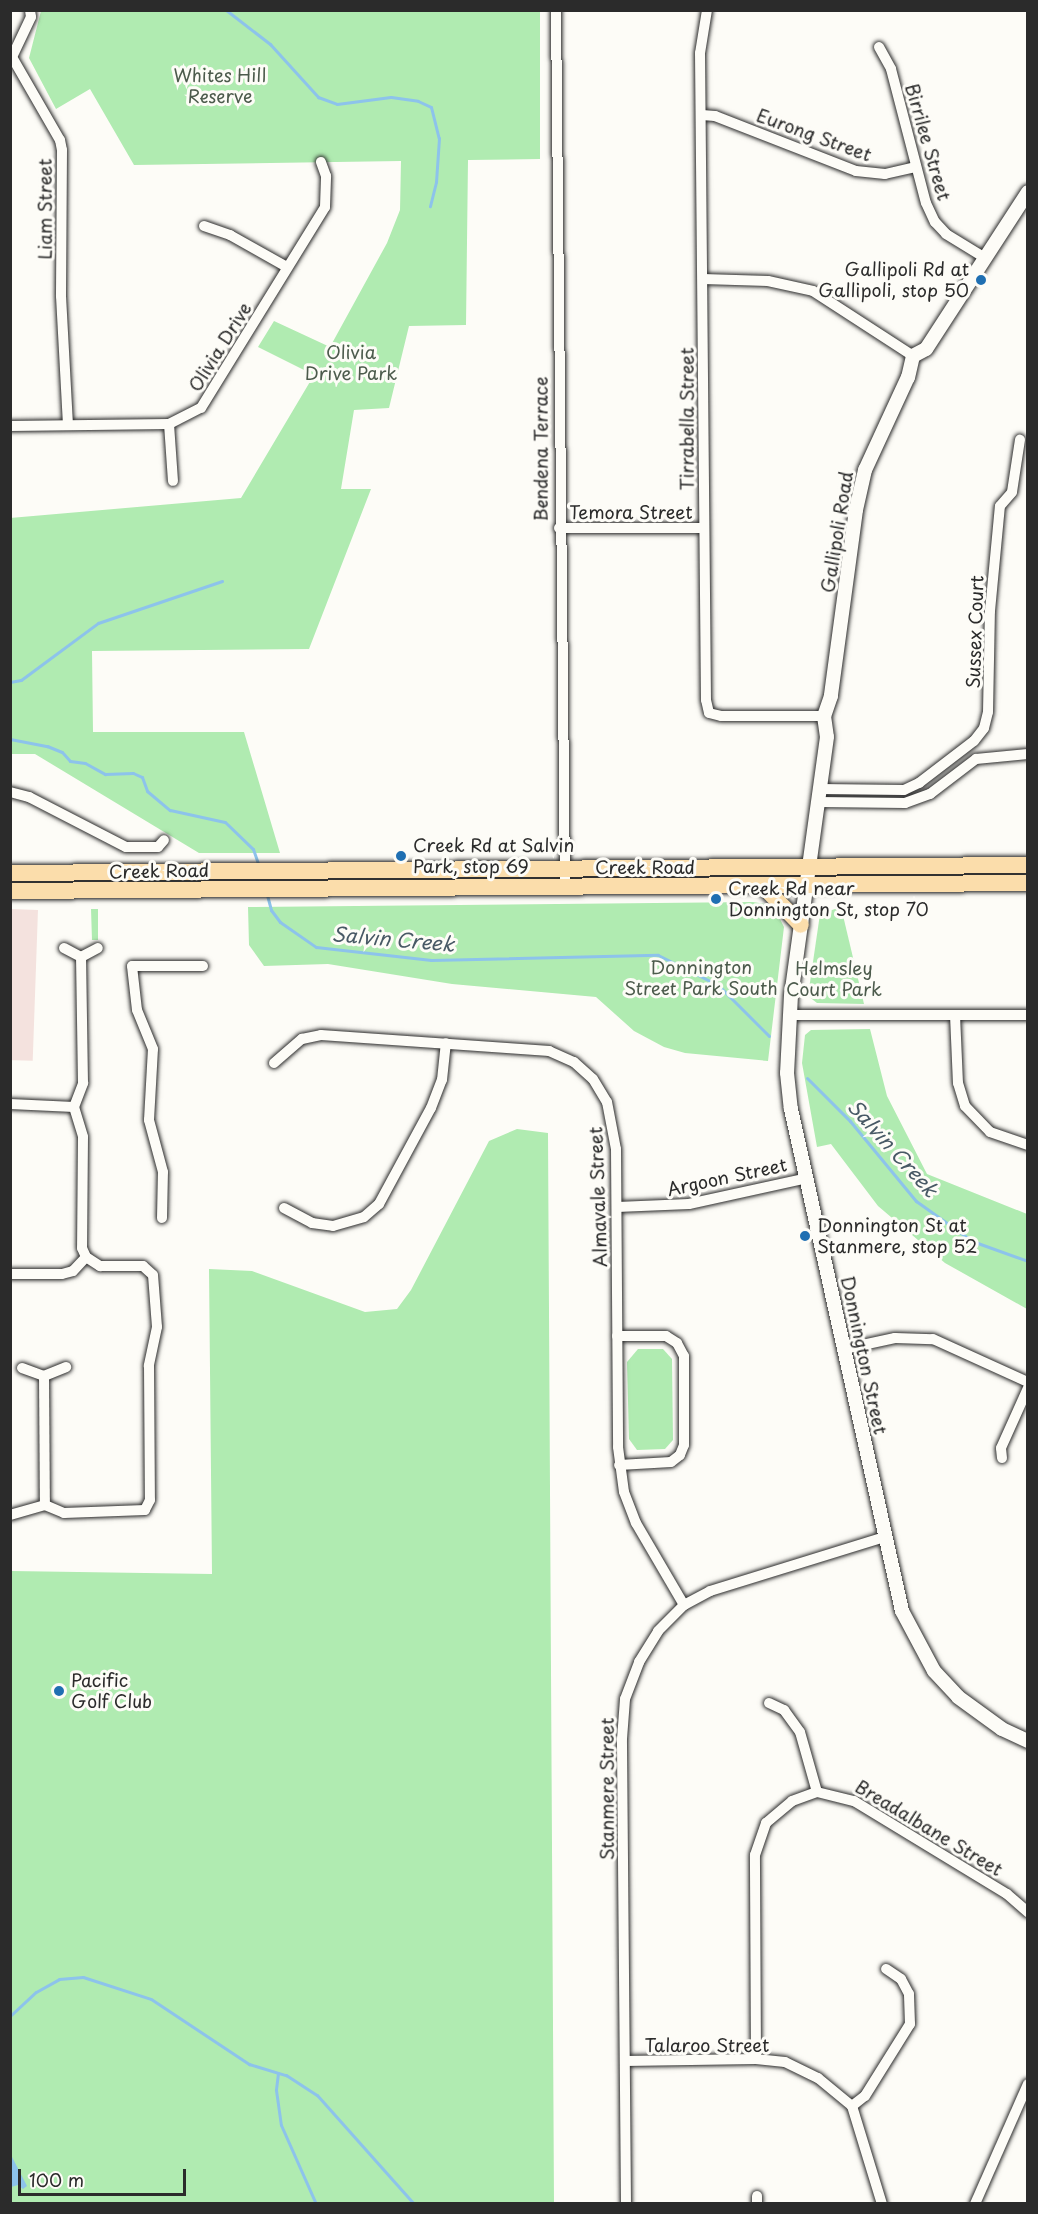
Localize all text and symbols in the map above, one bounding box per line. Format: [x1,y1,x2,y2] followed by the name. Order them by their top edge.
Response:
[173,65,267,107] park label: Whites Hill Reserve
[901,80,955,204] street label: Birrilee Street
[754,104,874,166] street label: Eurong Street
[34,158,56,260] street label: Liam Street
[819,259,969,302] place label: Gallipoli Rd at Gallipoli, stop 50
[974,273,988,287] marker: Gallipoli Rd at Gallipoli, stop 50
[184,298,256,396] street label: Olivia Drive
[305,342,397,385] park label: Olivia Drive Park
[676,347,698,491] street label: Tirrabella Street
[530,377,552,521] street label: Bendena Terrace
[817,470,857,594] street label: Gallipoli Road
[569,501,693,523] street label: Temora Street
[962,575,988,689] street label: Sussex Court
[413,835,577,878] place label: Creek Rd at Salvin Park, stop 69
[394,849,408,863] marker: Creek Rd at Salvin Park, stop 69
[594,856,696,878] street label: Creek Road
[108,859,210,883] street label: Creek Road
[728,878,930,920] place label: Creek Rd near Donnington St, stop 70
[709,892,723,906] marker: Creek Rd near Donnington St, stop 70
[330,922,456,956] water label: Salvin Creek
[623,957,779,1000] park label: Donnington Street Park South
[786,958,882,1000] park label: Helmsley Court Park
[843,1094,943,1202] water label: Salvin Creek
[585,1126,611,1268] street label: Almavale Street
[665,1154,789,1200] street label: Argoon Street
[817,1215,978,1258] place label: Donnington St at Stanmere, stop 52
[798,1229,812,1243] marker: Donnington St at Stanmere, stop 52
[837,1274,891,1436] street label: Donnington Street
[71,1670,153,1712] place label: Pacific Golf Club
[52,1684,66,1698] marker: Pacific Golf Club
[596,1717,618,1861] street label: Stanmere Street
[851,1775,1007,1881] street label: Breadalbane Street
[645,2034,769,2056] street label: Talaroo Street
[21,2157,189,2195] scale bar
[29,2166,84,2193] text: 100 m

